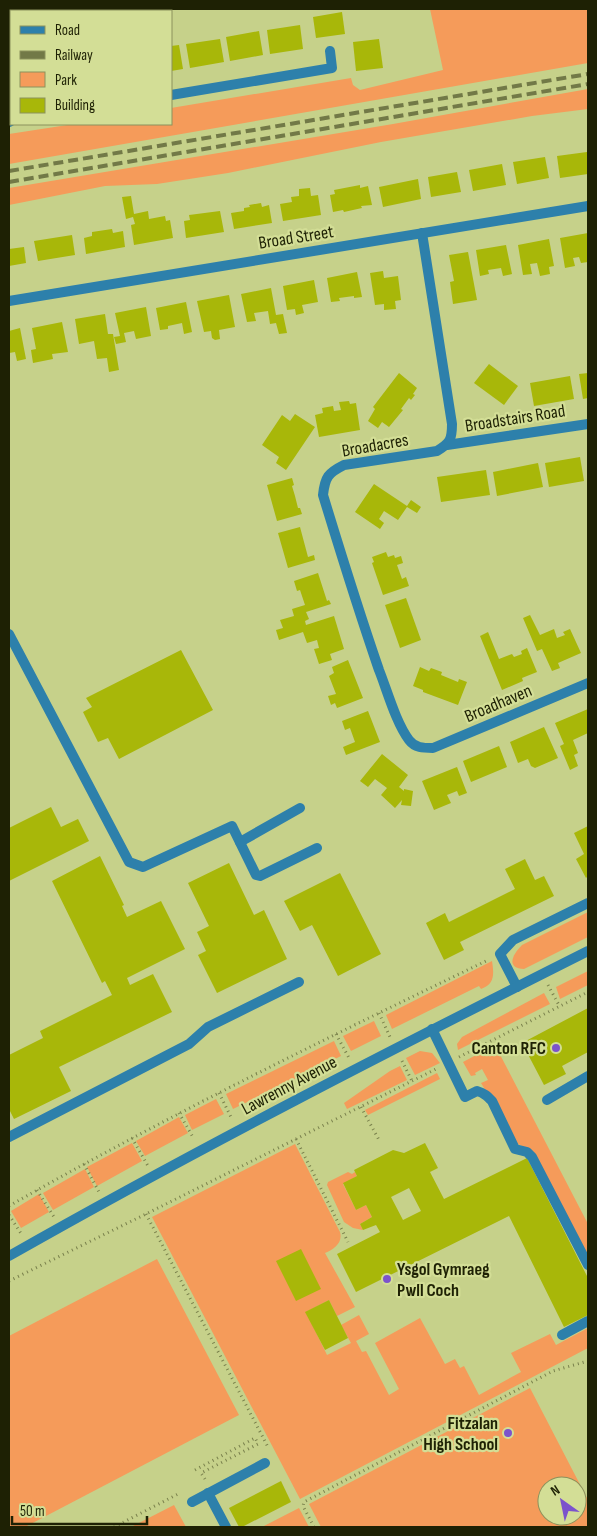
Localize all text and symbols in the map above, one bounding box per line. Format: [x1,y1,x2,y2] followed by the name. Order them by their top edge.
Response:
[10,10,172,125] legend
[55,21,80,40] text: Road
[55,46,93,65] text: Railway
[55,71,77,90] text: Park
[55,96,95,115] text: Building
[257,221,336,254] street label: Broad Street
[463,400,567,437] street label: Broadstairs Road
[340,429,410,462] street label: Broadacres
[461,680,535,727] street label: Broadhaven
[472,1038,546,1059] place label: Canton RFC
[550,1042,562,1054] marker: Canton RFC
[238,1052,340,1119] street label: Lawrenny Avenue
[397,1259,490,1301] place label: Ysgol Gymraeg Pwll Coch
[381,1273,393,1285] marker: Ysgol Gymraeg Pwll Coch
[423,1413,498,1455] place label: Fitzalan High School
[502,1427,514,1439] marker: Fitzalan High School
[537,1476,587,1526] north arrow
[547,1481,563,1500] text: N
[12,1494,148,1526] scale bar
[20,1502,45,1521] text: 50 m

